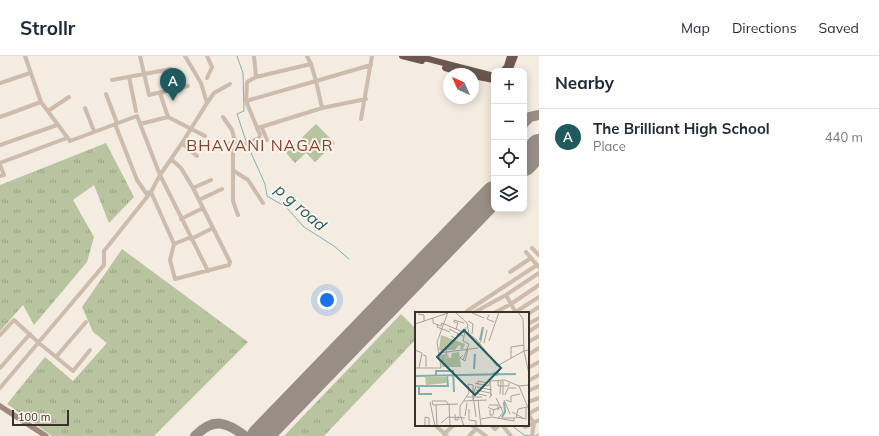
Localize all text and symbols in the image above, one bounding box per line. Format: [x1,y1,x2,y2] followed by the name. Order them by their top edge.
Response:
[20,16,75,40] text: Strollr
[681,19,710,37] text: Map
[732,19,797,37] text: Directions
[819,19,859,37] text: Saved
[160,68,186,101] pin: A
[443,68,479,104] north arrow
[491,68,527,212] map controls
[491,68,527,104] button: +
[555,72,614,93] text: Nearby
[491,104,527,140] button: −
[593,119,770,138] text: The Brilliant High School
[563,129,573,145] text: A
[825,129,863,145] text: 440 m
[186,135,334,155] district label: BHAVANI NAGAR
[593,138,626,154] text: Place
[491,140,527,176] button: locate
[491,176,527,212] button: layers
[271,179,331,235] water label: p g road
[317,290,337,310] your location
[415,312,529,426] inset map
[12,408,69,427] scale bar
[18,410,50,424] text: 100 m

